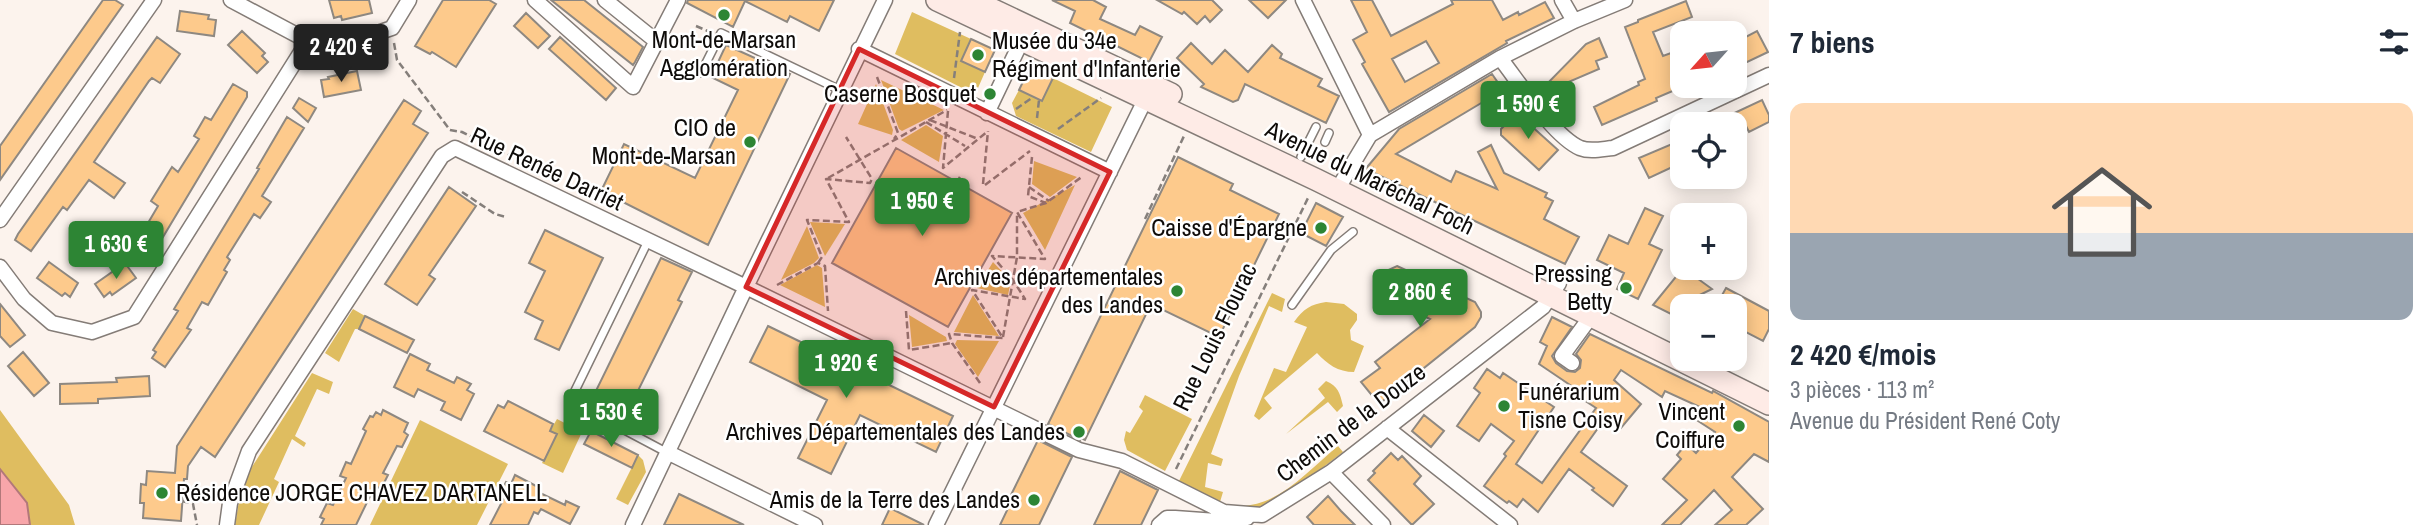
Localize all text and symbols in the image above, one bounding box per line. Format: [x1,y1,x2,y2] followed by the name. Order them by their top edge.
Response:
[716,7,732,23] marker: Mont-de-Marsan Agglomération
[1670,21,1746,98] north arrow
[1670,21,1747,371] map controls
[1790,22,1875,62] text: 7 biens
[652,23,796,83] place label: Mont-de-Marsan Agglomération
[2375,23,2413,61] icon: filters
[276,24,406,84] pin: 2 420 €
[992,24,1181,84] place label: Musée du 34e Régiment d'Infanterie
[310,31,372,62] text: 2 420 €
[970,47,986,63] marker: Musée du 34e Régiment d'Infanterie
[824,77,977,109] place label: Caserne Bosquet
[1463,82,1593,141] pin: 1 590 €
[982,86,998,102] marker: Caserne Bosquet
[1497,88,1559,119] text: 1 590 €
[592,111,736,171] place label: CIO de Mont-de-Marsan
[1260,112,1480,242] street label: Avenue du Maréchal Foch
[1670,112,1747,189] button: locate
[466,119,630,218] street label: Rue Renée Darriet
[742,134,758,150] marker: CIO de Mont-de-Marsan
[2039,149,2165,275] icon: home
[857,178,987,238] pin: 1 950 €
[891,185,953,216] text: 1 950 €
[1670,203,1747,280] button: +
[1151,211,1307,243] place label: Caisse d'Épargne
[1313,220,1329,236] marker: Caisse d'Épargne
[51,222,181,281] pin: 1 630 €
[85,228,147,259] text: 1 630 €
[1164,257,1264,416] street label: Rue Louis Flourac
[1534,257,1612,317] place label: Pressing Betty
[933,260,1163,320] place label: Archives départementales des Landes
[1355,270,1485,329] pin: 2 860 €
[1389,276,1451,307] text: 2 860 €
[1618,280,1634,296] marker: Pressing Betty
[1169,283,1185,299] marker: Archives départementales des Landes
[1670,294,1747,371] button: −
[1790,334,1936,374] text: 2 420 €/mois
[781,340,911,400] pin: 1 920 €
[815,347,877,378] text: 1 920 €
[1269,355,1432,489] street label: Chemin de la Douze
[1790,374,1934,405] text: 3 pièces · 113 m²
[1518,375,1623,435] place label: Funérarium Tisne Coisy
[546,390,676,449] pin: 1 530 €
[1655,395,1726,455] place label: Vincent Coiffure
[580,396,642,427] text: 1 530 €
[1496,398,1512,414] marker: Funérarium Tisne Coisy
[1790,405,2060,436] text: Avenue du Président René Coty
[725,415,1065,447] place label: Archives Départementales des Landes
[1731,418,1747,434] marker: Vincent Coiffure
[1071,424,1087,440] marker: Archives Départementales des Landes
[176,476,547,508] place label: Résidence JORGE CHAVEZ DARTANELL
[769,483,1020,515] place label: Amis de la Terre des Landes
[154,485,170,501] marker: Résidence JORGE CHAVEZ DARTANELL
[1026,492,1042,508] marker: Amis de la Terre des Landes

